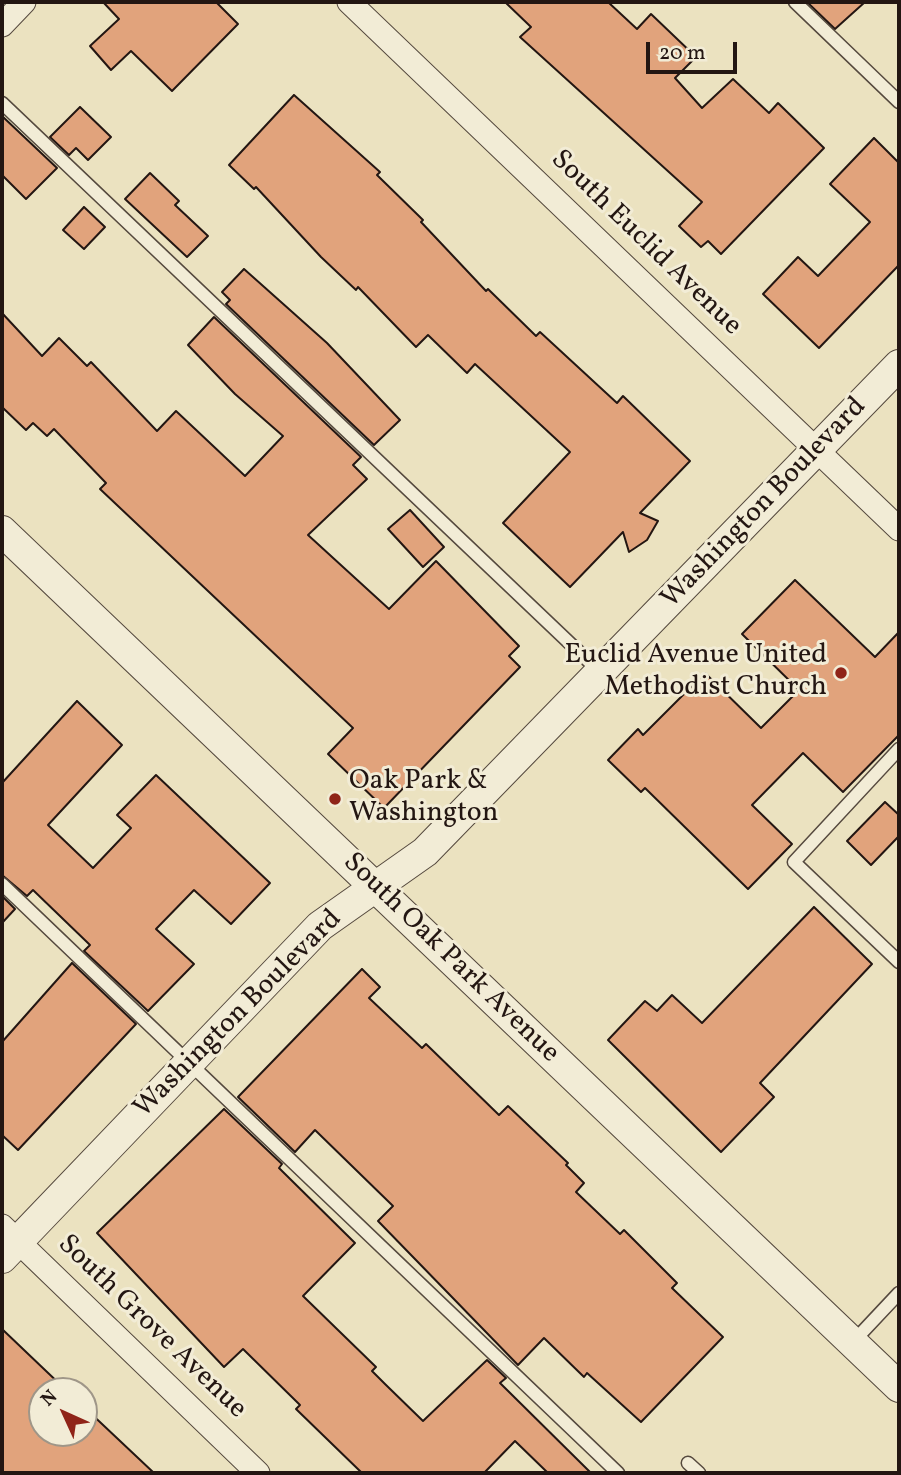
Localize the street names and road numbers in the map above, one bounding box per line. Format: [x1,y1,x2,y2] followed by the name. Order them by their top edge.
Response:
[543,144,747,344] street label: South Euclid Avenue
[655,391,875,617] street label: Washington Boulevard
[335,847,565,1071] street label: South Oak Park Avenue
[128,904,350,1126] street label: Washington Boulevard
[49,1229,253,1427] street label: South Grove Avenue

